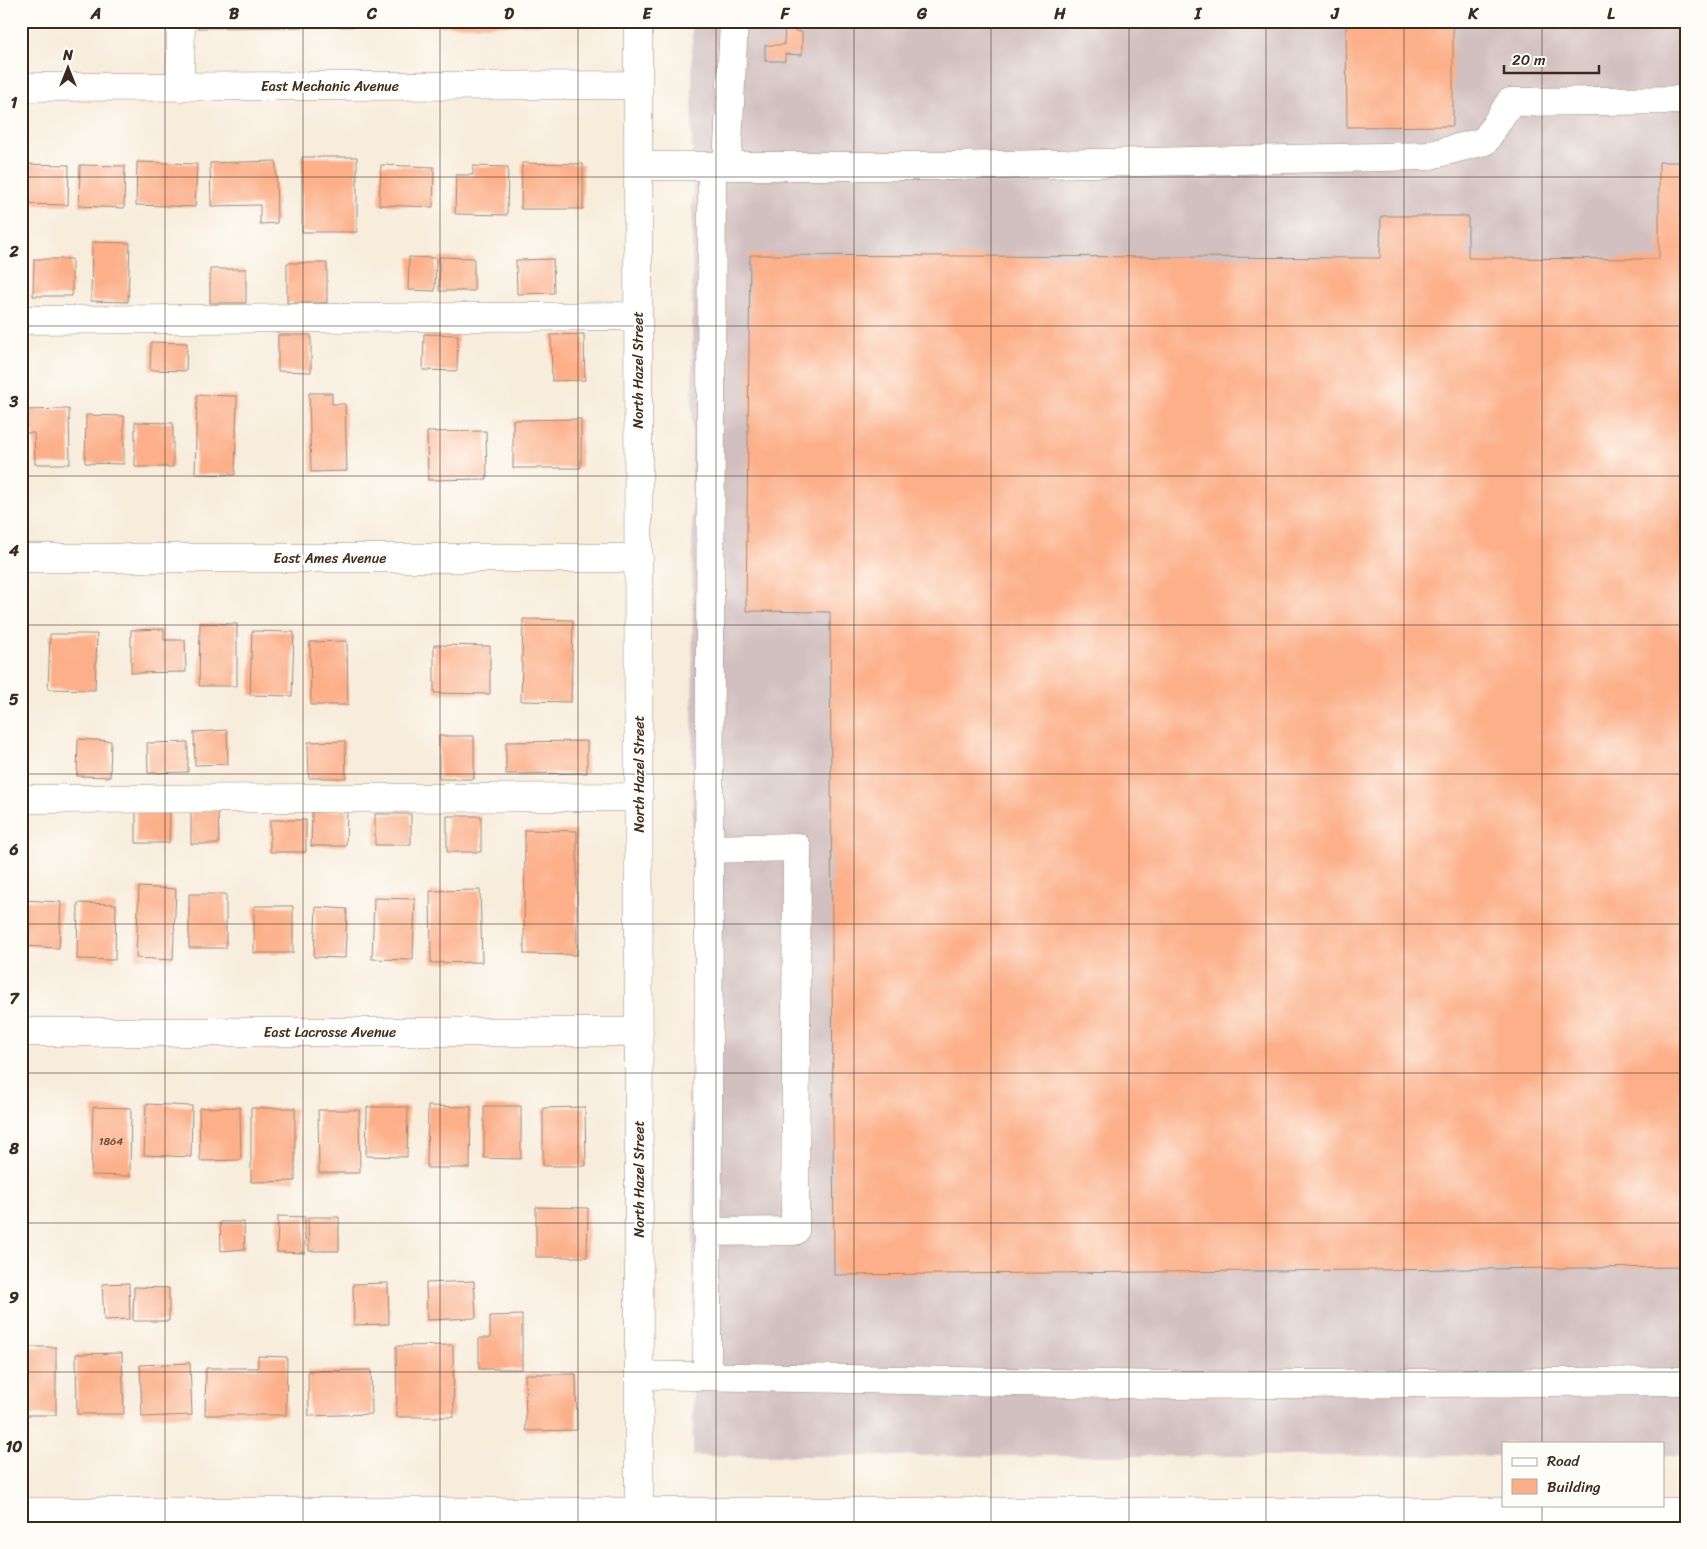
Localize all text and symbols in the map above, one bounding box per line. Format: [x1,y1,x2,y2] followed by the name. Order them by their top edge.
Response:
[90,0,101,28] text: A
[229,0,240,28] text: B
[366,0,378,28] text: C
[504,0,514,28] text: D
[643,0,653,28] text: E
[780,0,791,28] text: F
[916,0,928,28] text: G
[1053,0,1066,28] text: H
[1194,0,1203,28] text: I
[1330,0,1340,28] text: J
[1467,0,1479,28] text: K
[1607,0,1615,28] text: L
[42,42,92,92] north arrow
[1504,42,1600,74] scale bar
[62,43,73,68] text: N
[1512,47,1546,73] text: 20 m
[261,74,399,99] street label: East Mechanic Avenue
[11,88,18,117] text: 1
[8,237,19,266] text: 2
[626,312,651,428] street label: North Hazel Street
[9,387,19,416] text: 3
[8,536,19,565] text: 4
[274,546,386,571] street label: East Ames Avenue
[9,685,19,714] text: 5
[627,716,652,832] street label: North Hazel Street
[8,835,19,864] text: 6
[9,984,20,1013] text: 7
[264,1020,396,1045] street label: East Lacrosse Avenue
[627,1121,652,1237] street label: North Hazel Street
[99,1132,123,1151] house number: 1864
[8,1134,19,1163] text: 8
[9,1283,19,1312] text: 9
[6,1432,22,1461] text: 10
[1502,1442,1664,1506] legend
[1547,1448,1580,1474] text: Road
[1547,1474,1601,1500] text: Building

